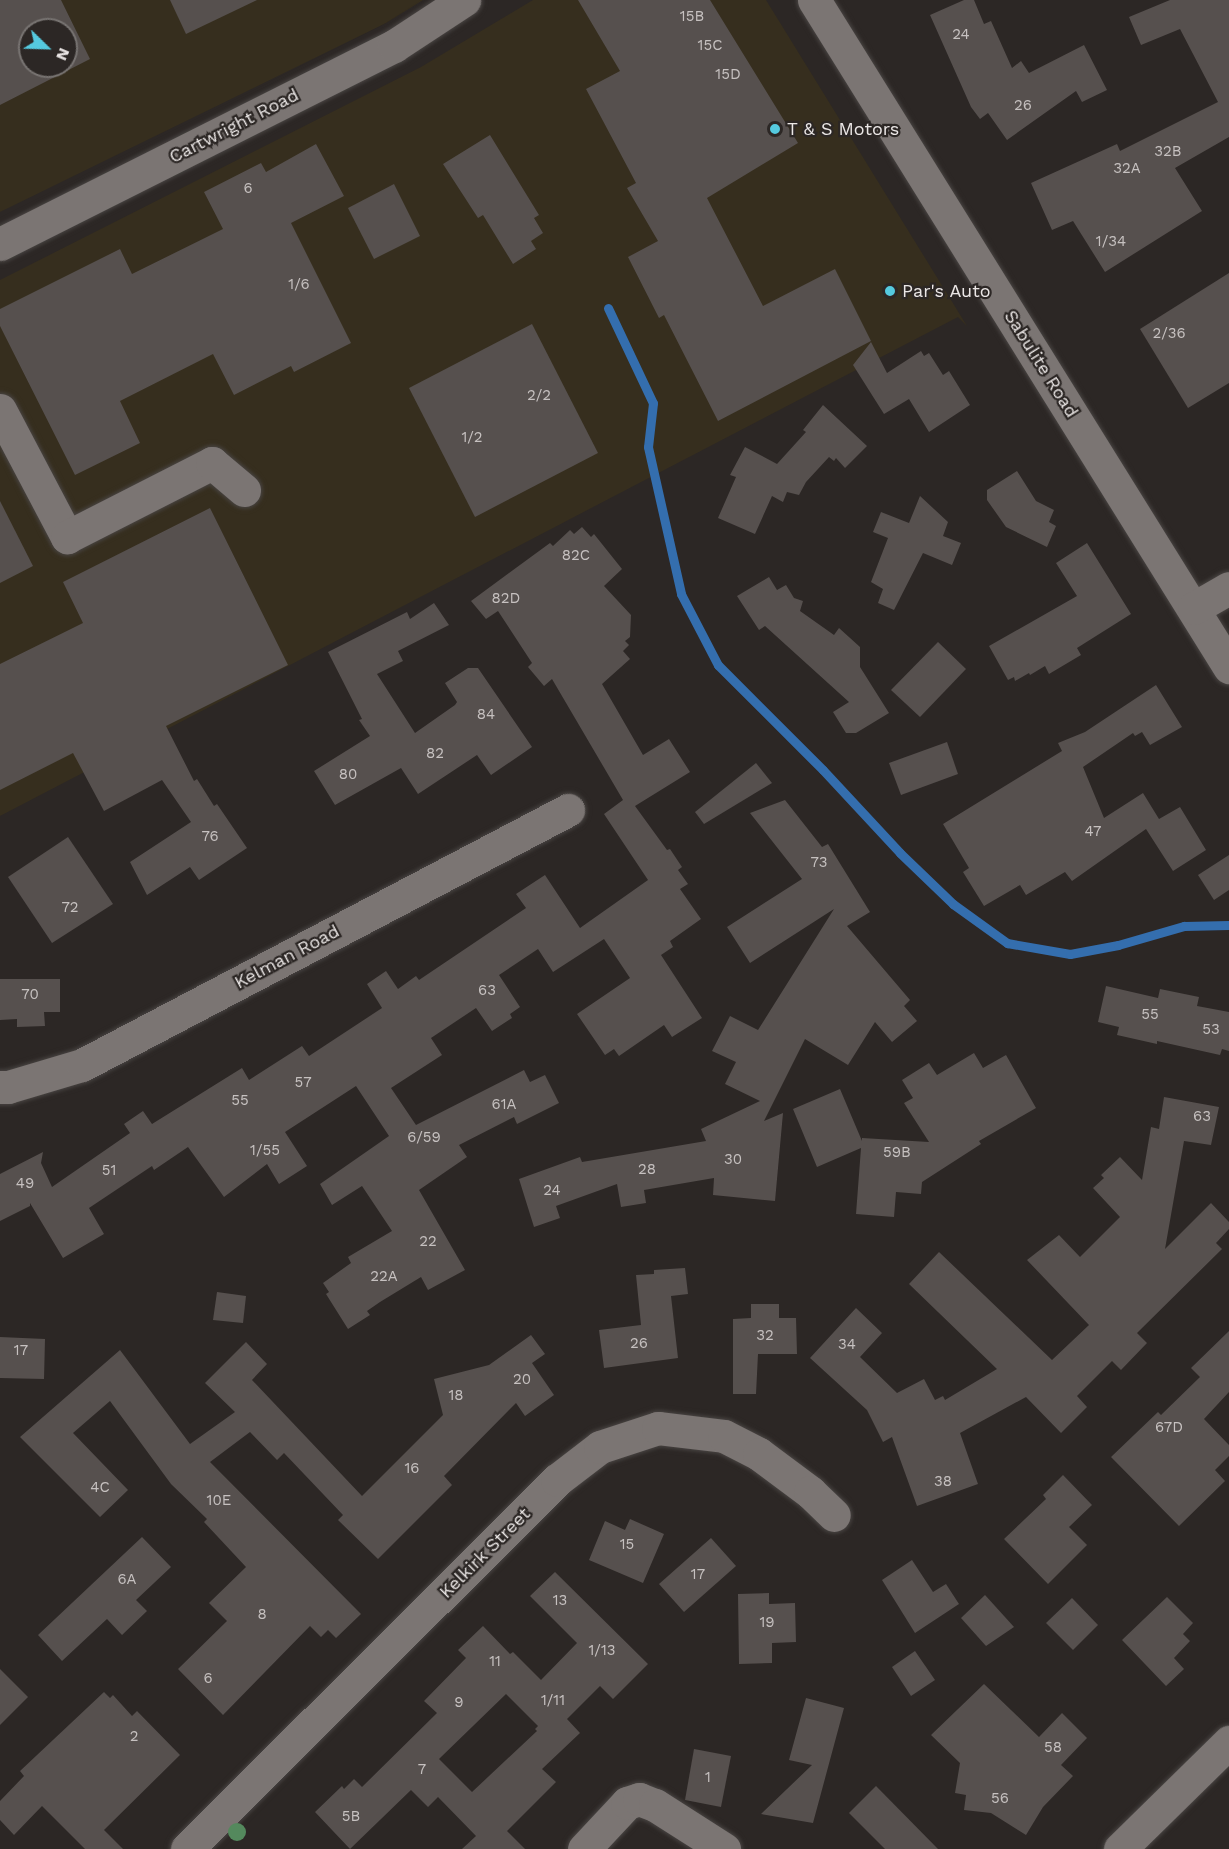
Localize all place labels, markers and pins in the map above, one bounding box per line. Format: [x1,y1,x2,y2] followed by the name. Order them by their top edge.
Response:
[787,118,900,140] place label: T & S Motors
[768,122,782,136] marker: T & S Motors
[902,280,991,302] place label: Par's Auto
[883,284,897,298] marker: Par's Auto

